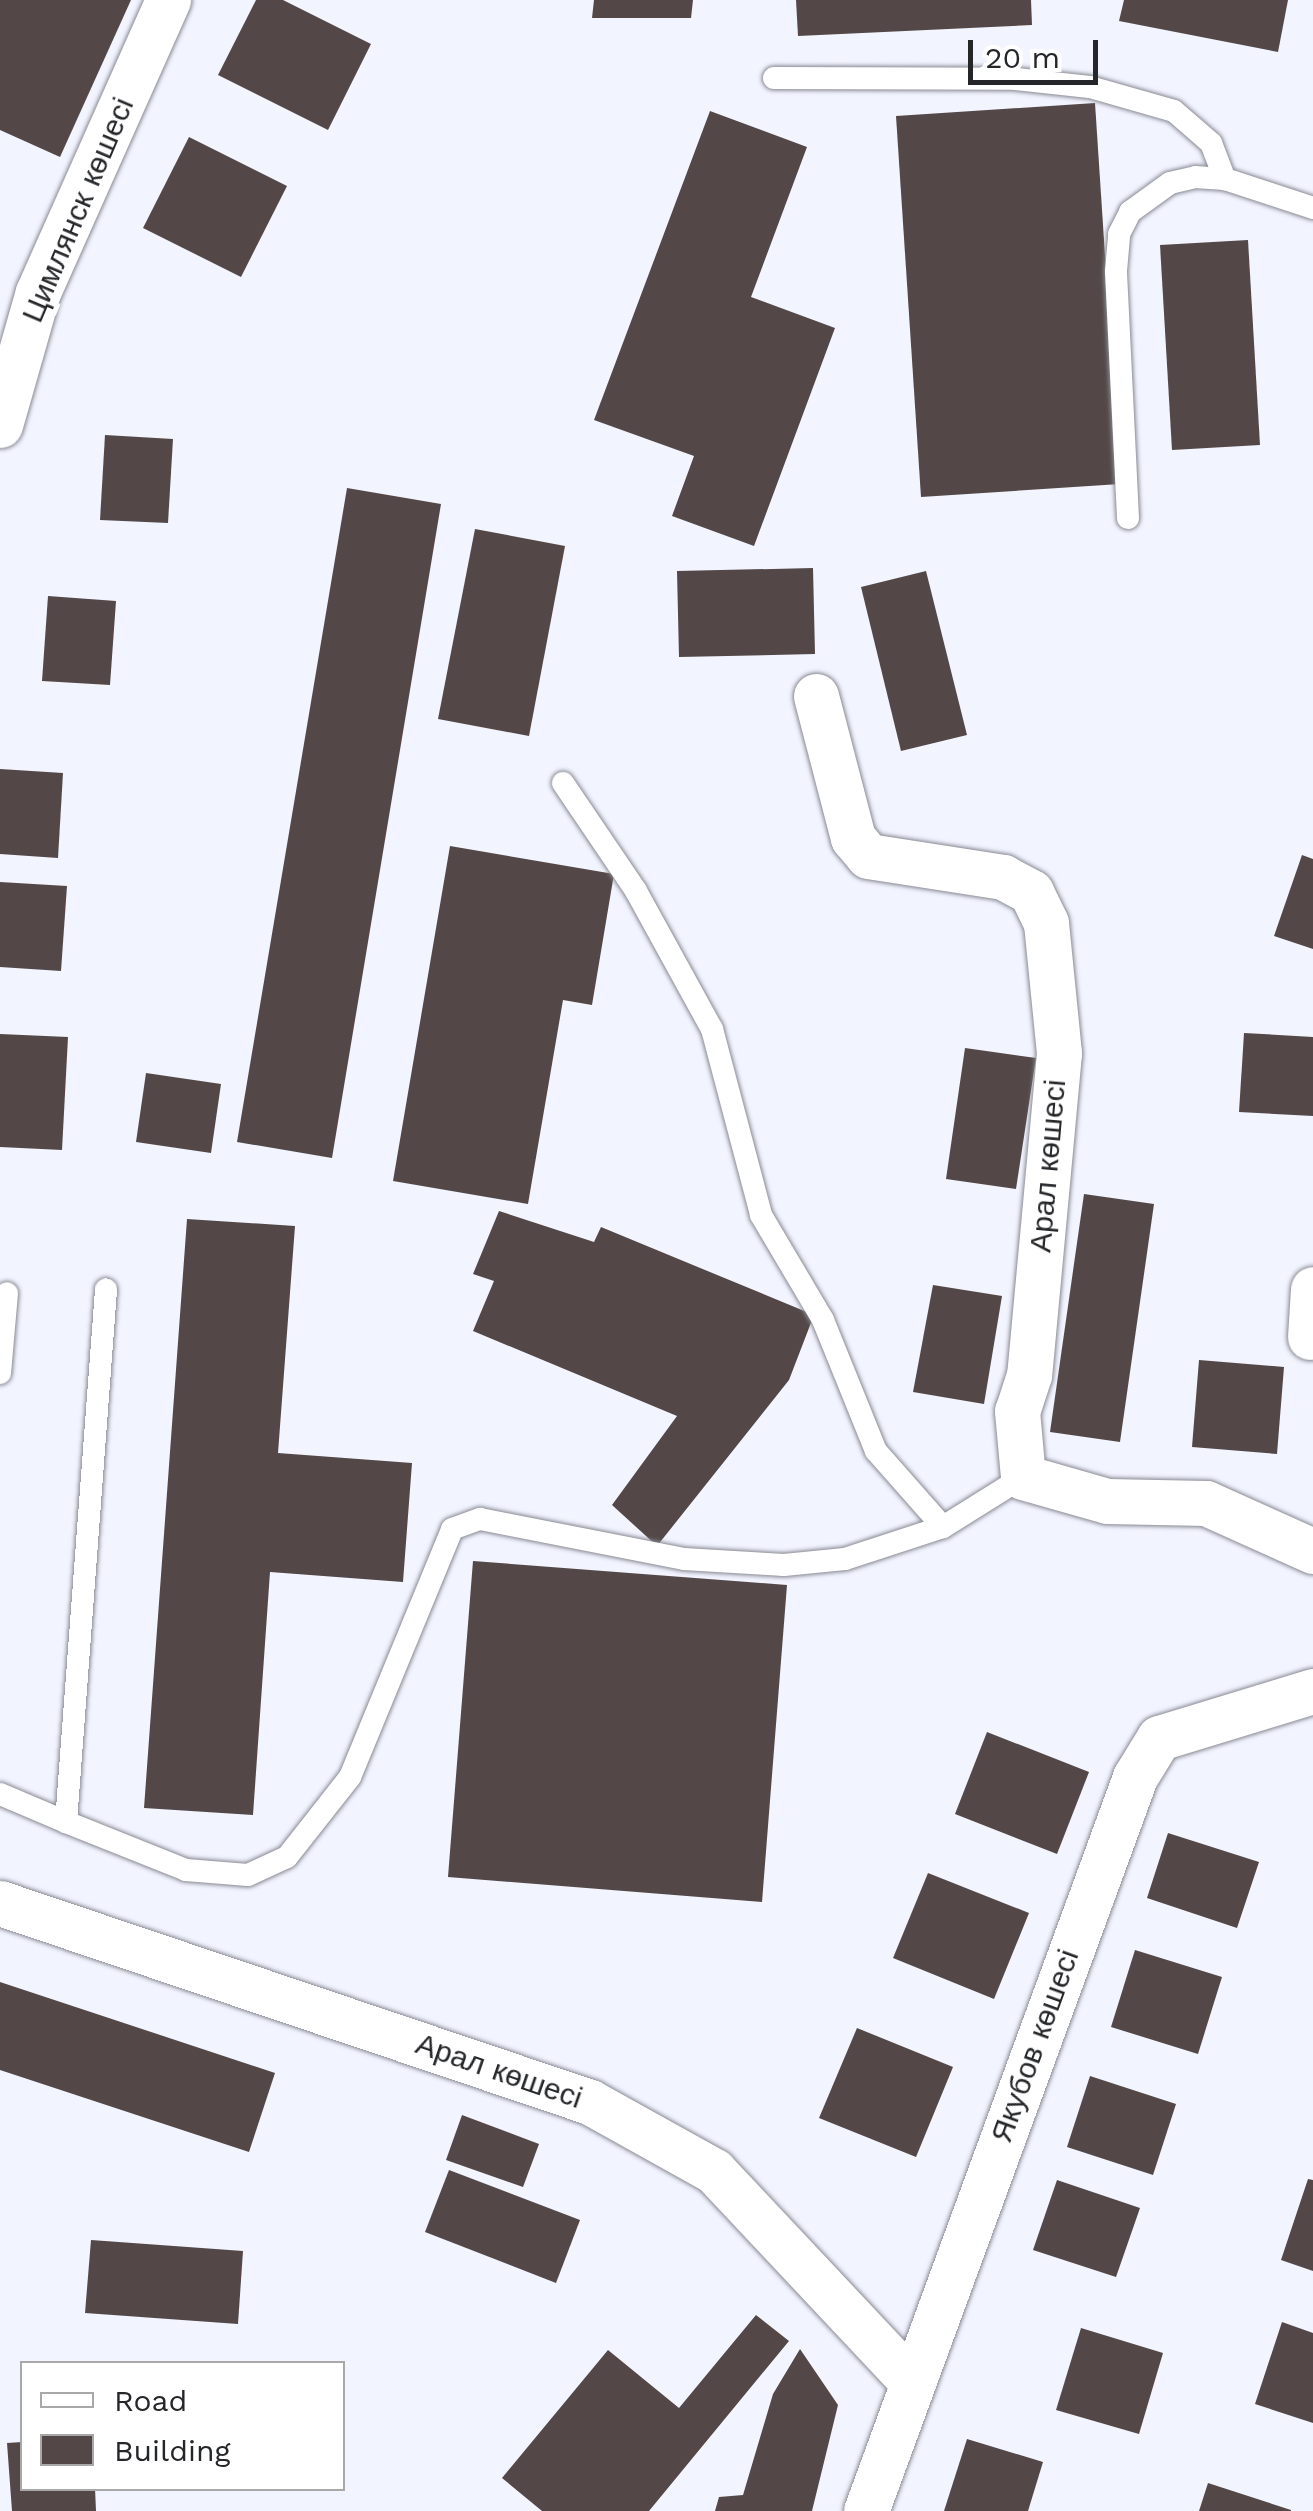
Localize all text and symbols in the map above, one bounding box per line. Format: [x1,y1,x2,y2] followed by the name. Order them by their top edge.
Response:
[973,20,1103,82] scale bar
[985,40,1060,75] text: 20 m
[14,92,142,328] street label: Цимлянск көшесі
[1023,1078,1073,1254] street label: Арал көшесі
[983,1945,1087,2147] street label: Якубов көшесі
[411,2026,587,2116] street label: Арал көшесі
[20,2361,345,2491] legend
[114,2383,187,2418] text: Road
[114,2433,231,2468] text: Building

